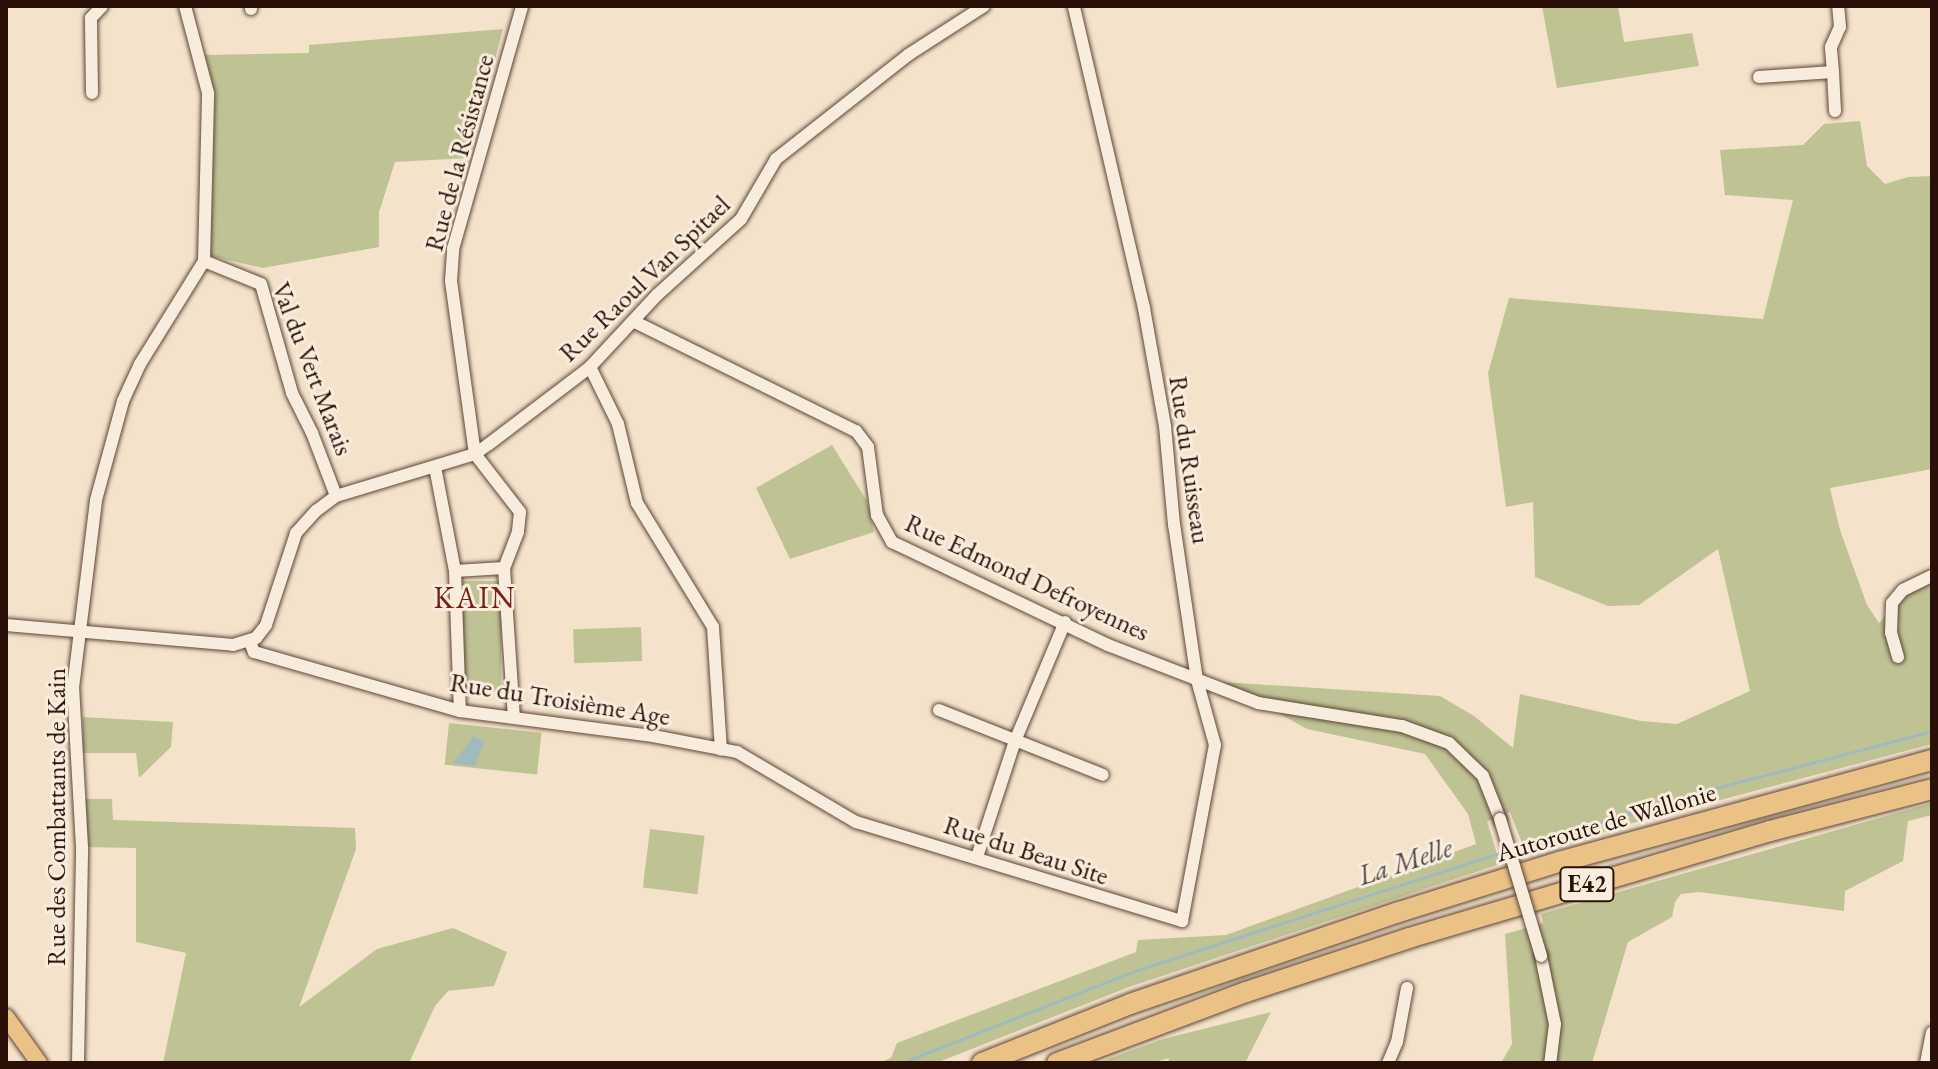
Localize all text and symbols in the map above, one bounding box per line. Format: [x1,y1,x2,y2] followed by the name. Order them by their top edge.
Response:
[419,51,501,255] street label: Rue de la Résistance
[553,189,737,369] street label: Rue Raoul Van Spitael
[265,278,359,460] street label: Val du Vert Marais
[1162,374,1216,546] street label: Rue du Ruisseau
[900,508,1154,648] street label: Rue Edmond Defroyennes
[433,580,517,616] district label: KAIN
[448,667,672,733] street label: Rue du Troisième Age
[41,668,73,966] street label: Rue des Combattants de Kain
[1493,777,1719,869] street label: Autoroute de Wallonie
[940,810,1112,892] street label: Rue du Beau Site
[1353,830,1457,892] water label: La Melle
[1559,864,1615,904] road number: E42

